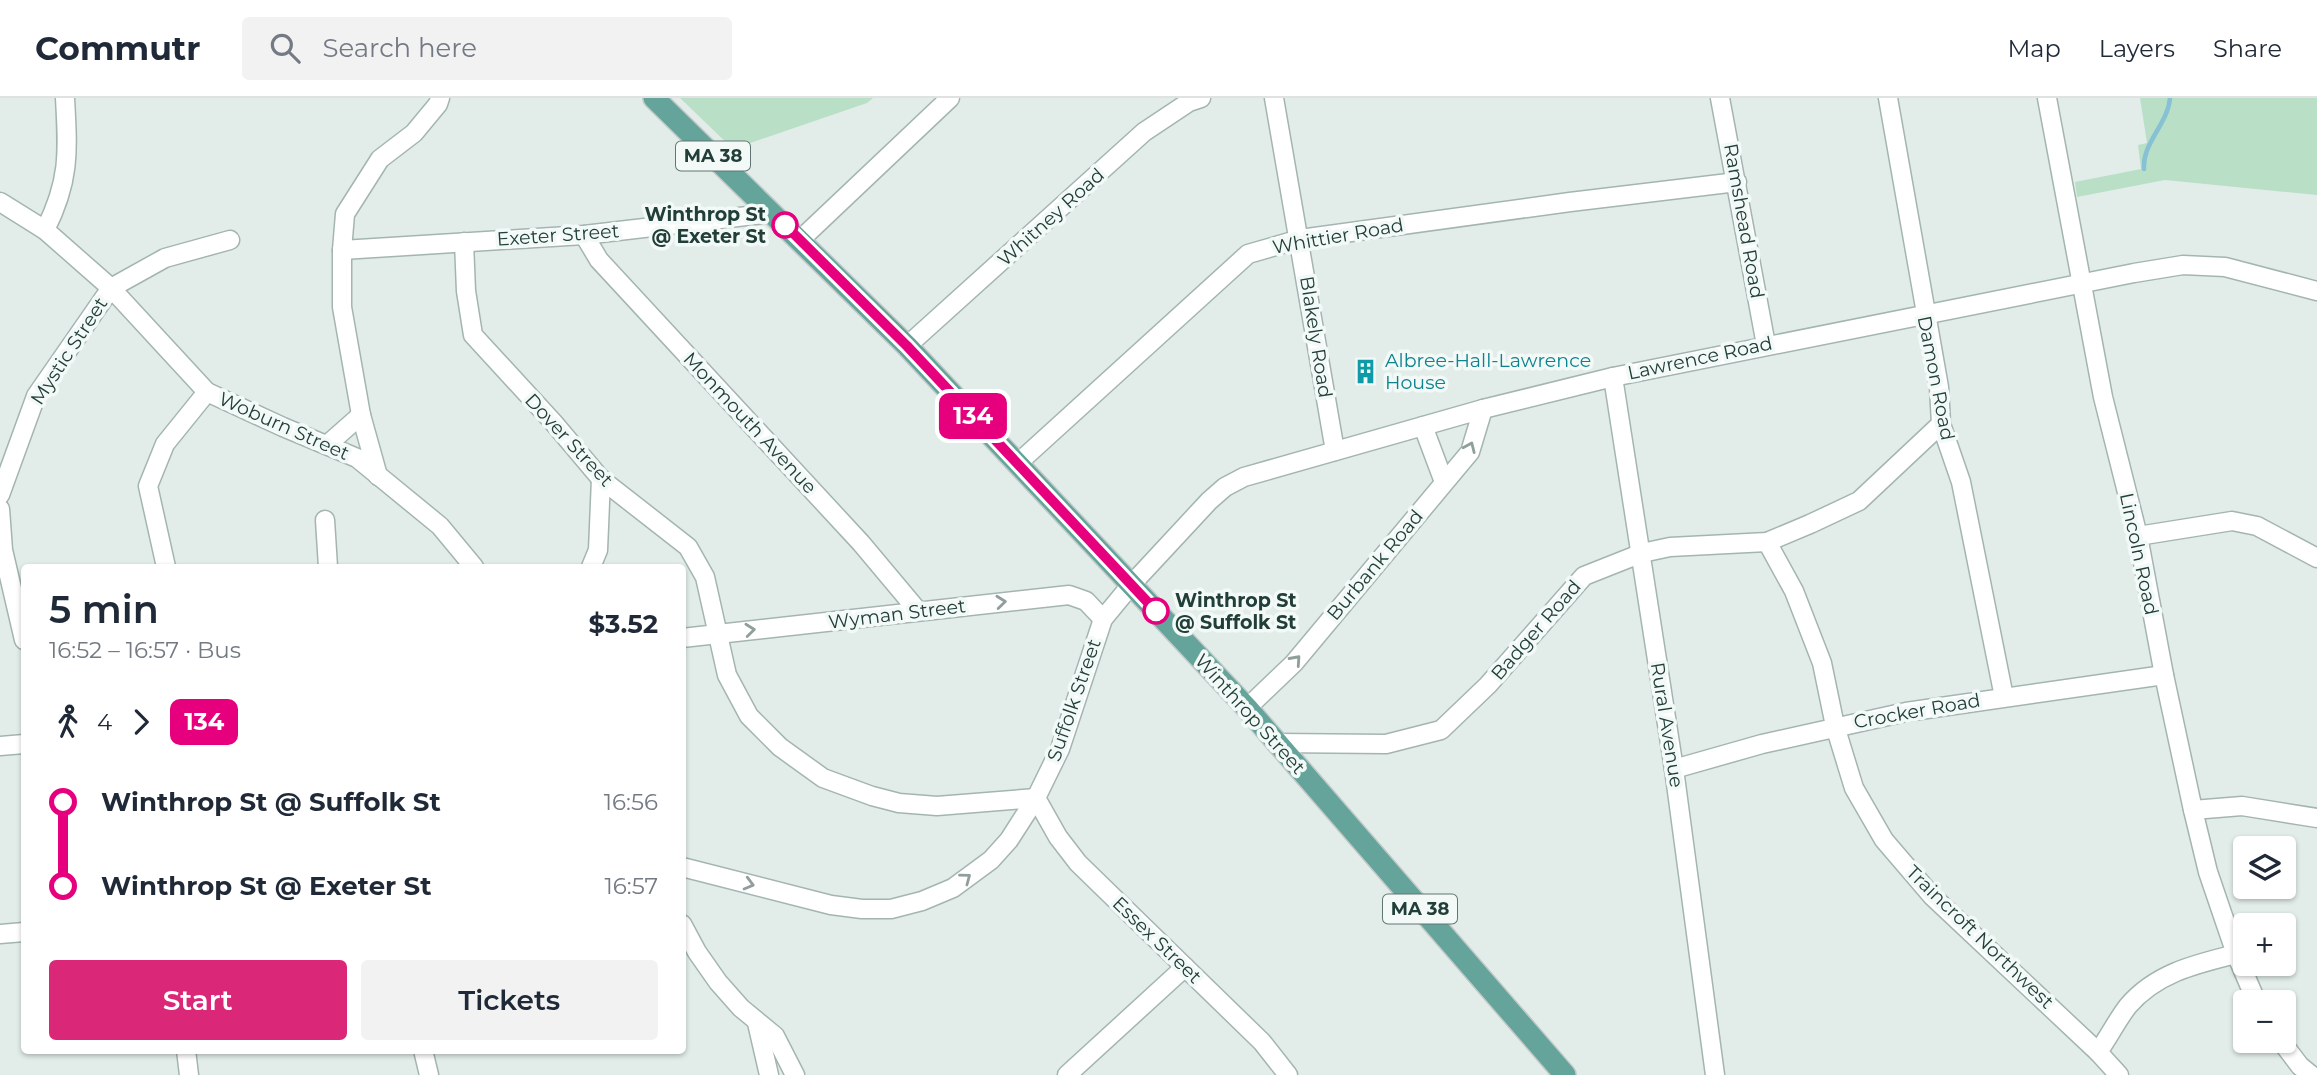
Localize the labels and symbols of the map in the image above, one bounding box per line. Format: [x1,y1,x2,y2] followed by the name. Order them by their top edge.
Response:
[676,142,750,170] road number: MA 38
[1719,142,1769,300] street label: Ramshead Road
[993,163,1109,271] street label: Whitney Road
[644,203,766,248] place label: Winthrop St @ Exeter St
[772,212,798,238] marker: Winthrop St @ Exeter St
[1271,213,1405,259] street label: Whittier Road
[496,219,620,251] street label: Exeter Street
[1295,274,1337,400] street label: Blakely Road
[26,293,112,409] street label: Mystic Street
[1913,314,1959,442] street label: Damon Road
[1626,331,1774,385] street label: Lawrence Road
[679,348,821,498] street label: Monmouth Avenue
[1385,349,1591,394] place label: Albree-Hall-Lawrence House
[1351,357,1379,385] building icon: Albree-Hall-Lawrence House
[215,387,353,465] street label: Woburn Street
[520,389,618,492] street label: Dover Street
[933,393,1013,439] line badge: 134
[1462,441,1475,454] one-way arrow
[2115,491,2163,617] street label: Lincoln Road
[1322,505,1428,625] street label: Burbank Road
[1486,575,1586,685] street label: Badger Road
[1175,589,1297,634] place label: Winthrop St @ Suffolk St
[827,594,967,634] street label: Wyman Street
[996,595,1007,610] one-way arrow
[1143,598,1169,624] marker: Winthrop St @ Suffolk St
[745,623,756,638] one-way arrow
[1042,635,1106,764] street label: Suffolk Street
[1190,649,1310,779] street label: Winthrop Street
[1287,655,1300,668] one-way arrow
[1646,661,1688,789] street label: Rural Avenue
[1852,689,1982,733] street label: Crocker Road
[1901,861,2059,1014] street label: Traincroft Northwest
[959,874,971,887] one-way arrow
[742,876,754,890] one-way arrow
[1108,892,1207,988] street label: Essex Street
[1383,894,1457,924] road number: MA 38

